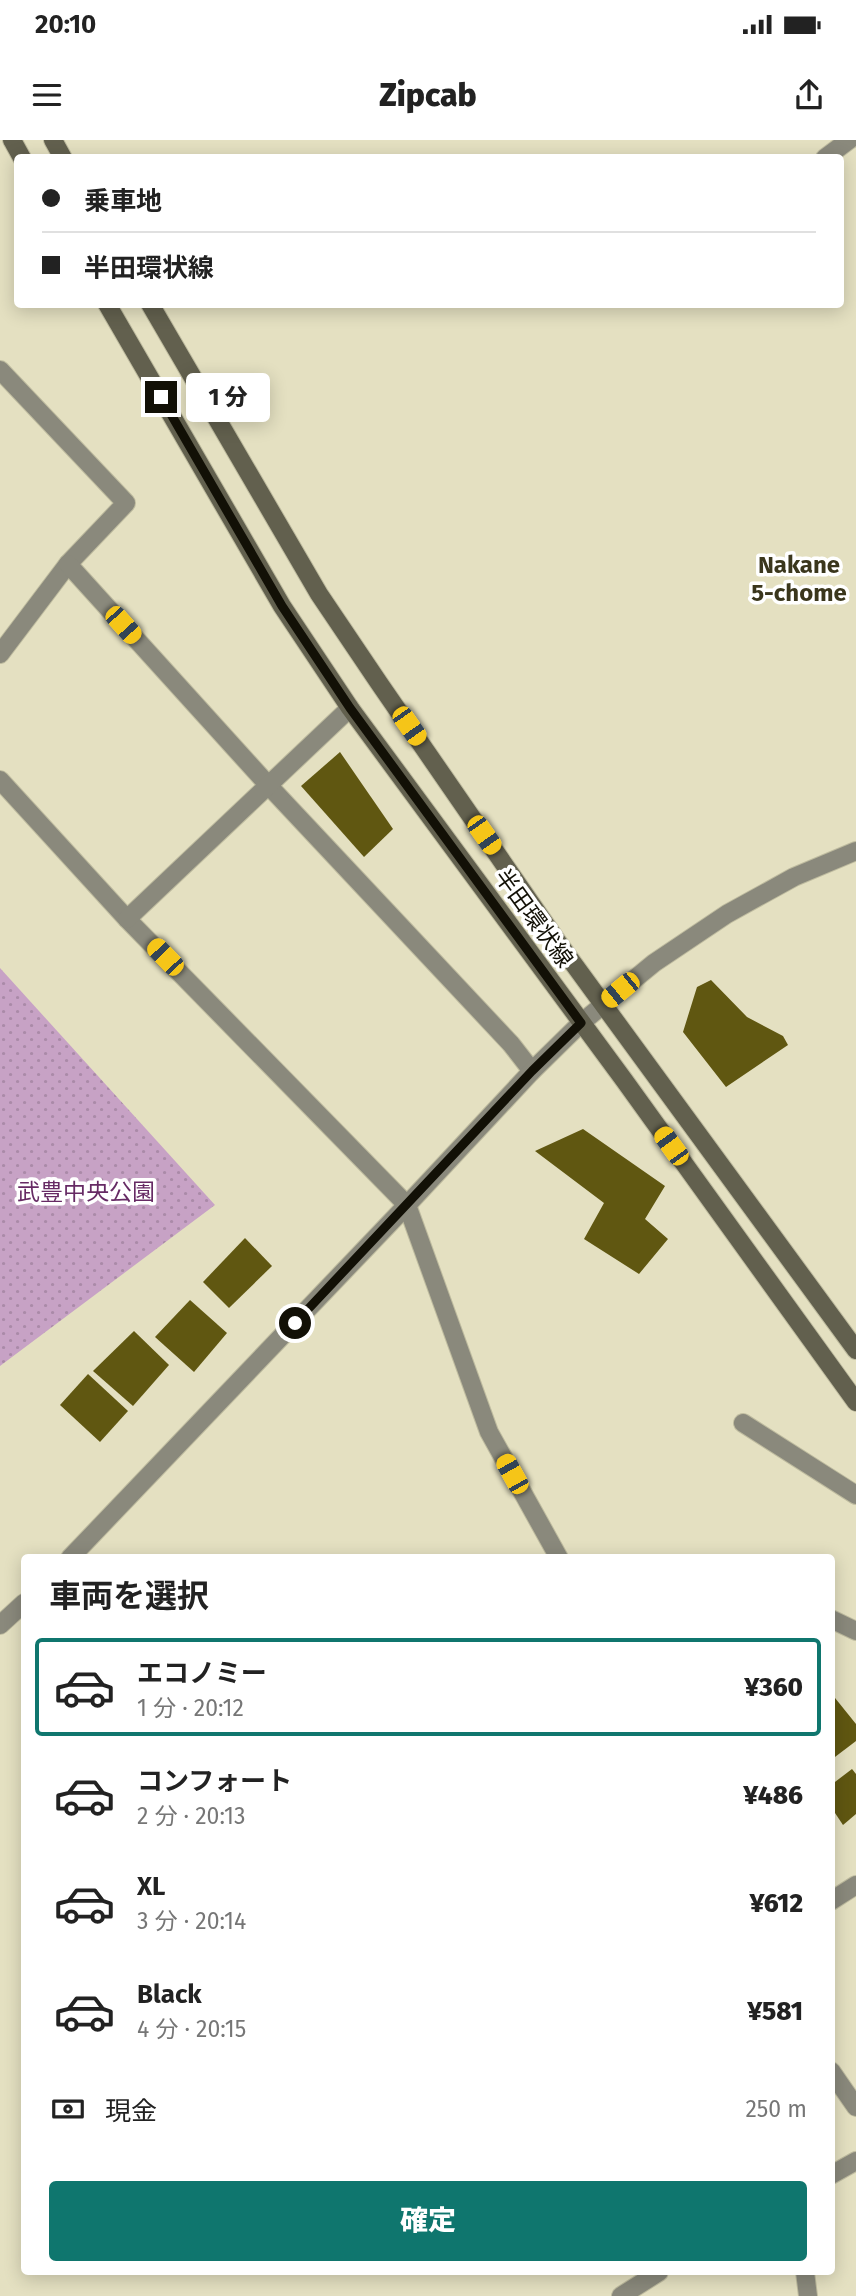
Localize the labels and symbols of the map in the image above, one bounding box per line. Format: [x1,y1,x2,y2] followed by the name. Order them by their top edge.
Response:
[186,372,270,422] callout: 1 分
[145,381,177,413] route end
[751,551,847,607] district label: Nakane 5-chome
[102,602,145,648] car
[389,703,430,749] car
[464,812,505,858] car
[489,863,579,973] street label: 半田環状線
[143,935,188,979] car
[598,969,643,1011] car
[651,1123,692,1169] car
[17,1178,155,1206] park label: 武豊中央公園
[279,1307,311,1339] route start
[493,1451,532,1497] car

